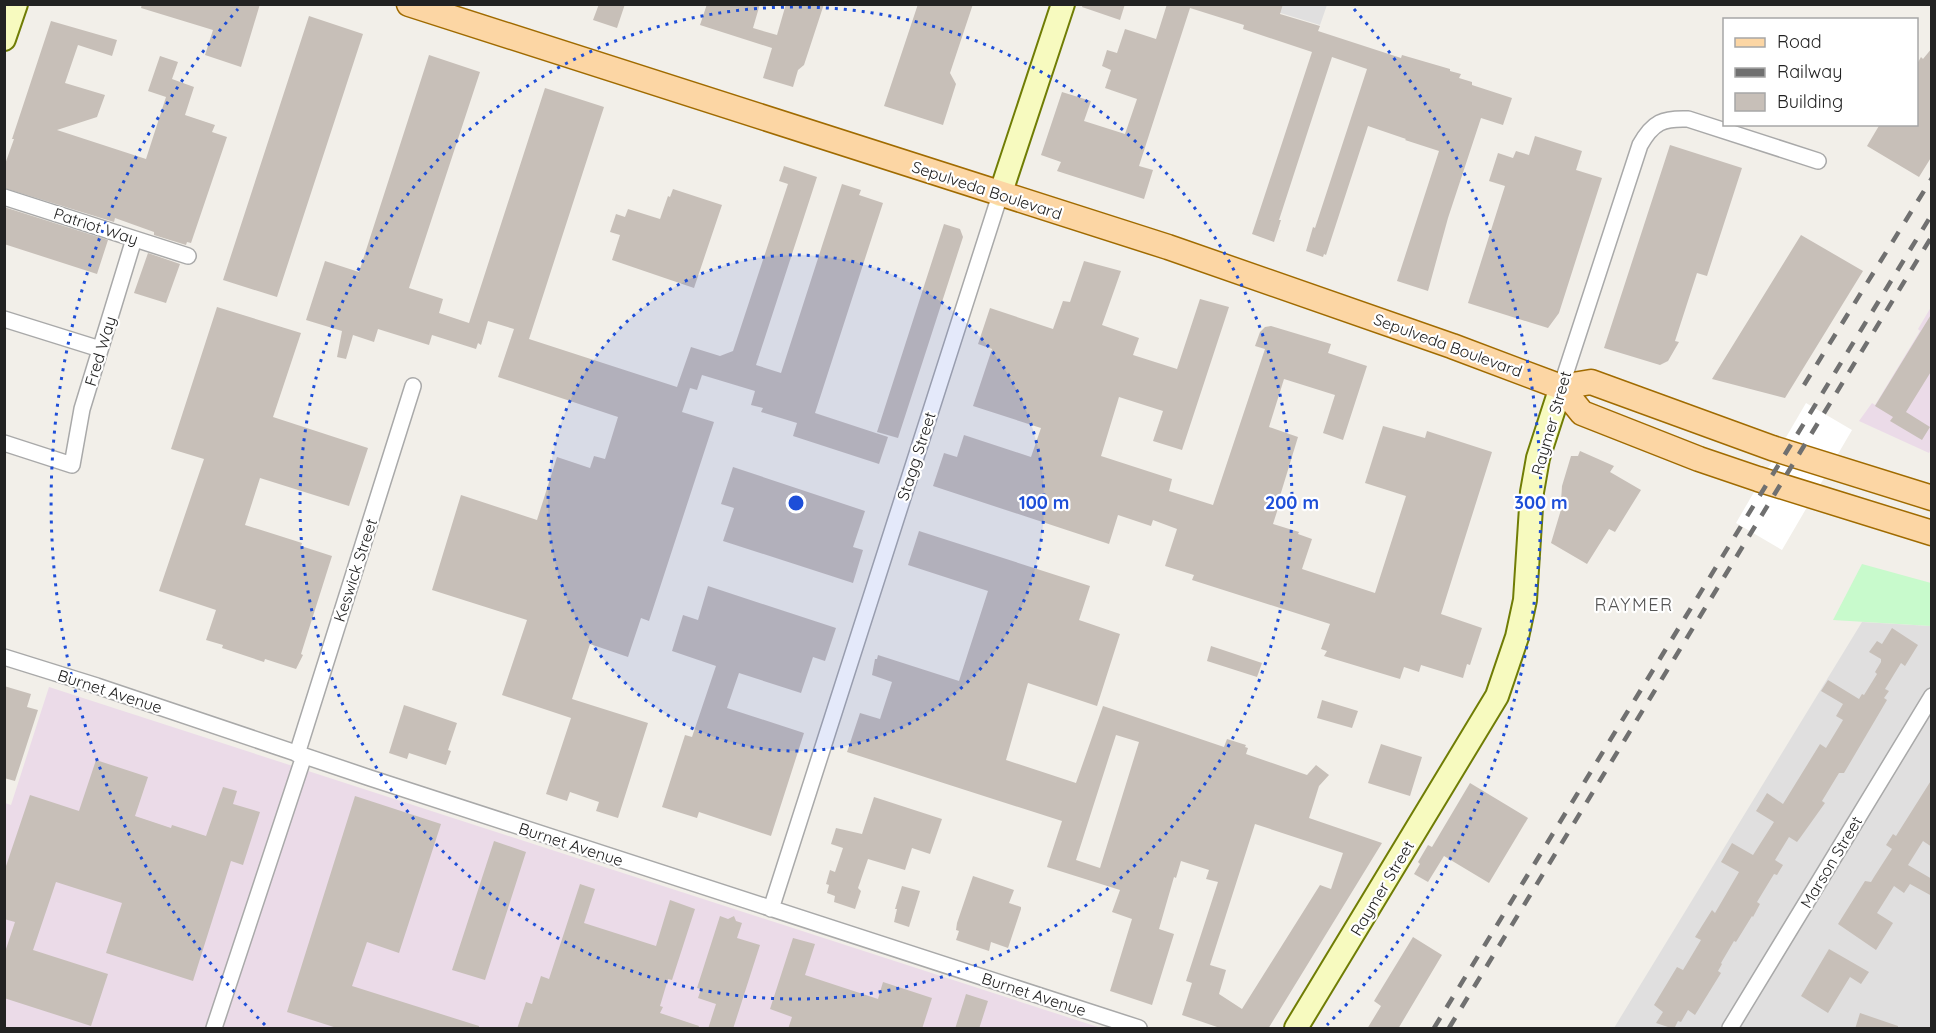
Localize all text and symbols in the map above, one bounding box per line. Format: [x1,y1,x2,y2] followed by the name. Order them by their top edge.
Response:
[1723,18,1918,126] legend
[1777,30,1822,53] text: Road
[1777,60,1843,83] text: Railway
[1777,90,1843,113] text: Building
[909,156,1065,224] street label: Sepulveda Boulevard
[51,203,141,249] street label: Patriot Way
[1371,309,1525,381] street label: Sepulveda Boulevard
[80,314,120,388] street label: Fred Way
[1527,369,1575,477] street label: Raymer Street
[892,409,940,503] street label: Stagg Street
[1019,491,1069,514] text: 100 m
[1265,491,1319,514] text: 200 m
[1514,491,1568,514] text: 300 m
[786,493,806,513] centre of rings
[329,516,381,624] street label: Keswick Street
[1594,593,1674,616] district label: RAYMER
[55,665,165,717] street label: Burnet Avenue
[1796,812,1866,912] street label: Marson Street
[516,818,626,870] street label: Burnet Avenue
[1346,837,1418,939] street label: Raymer Street
[979,968,1089,1020] street label: Burnet Avenue

